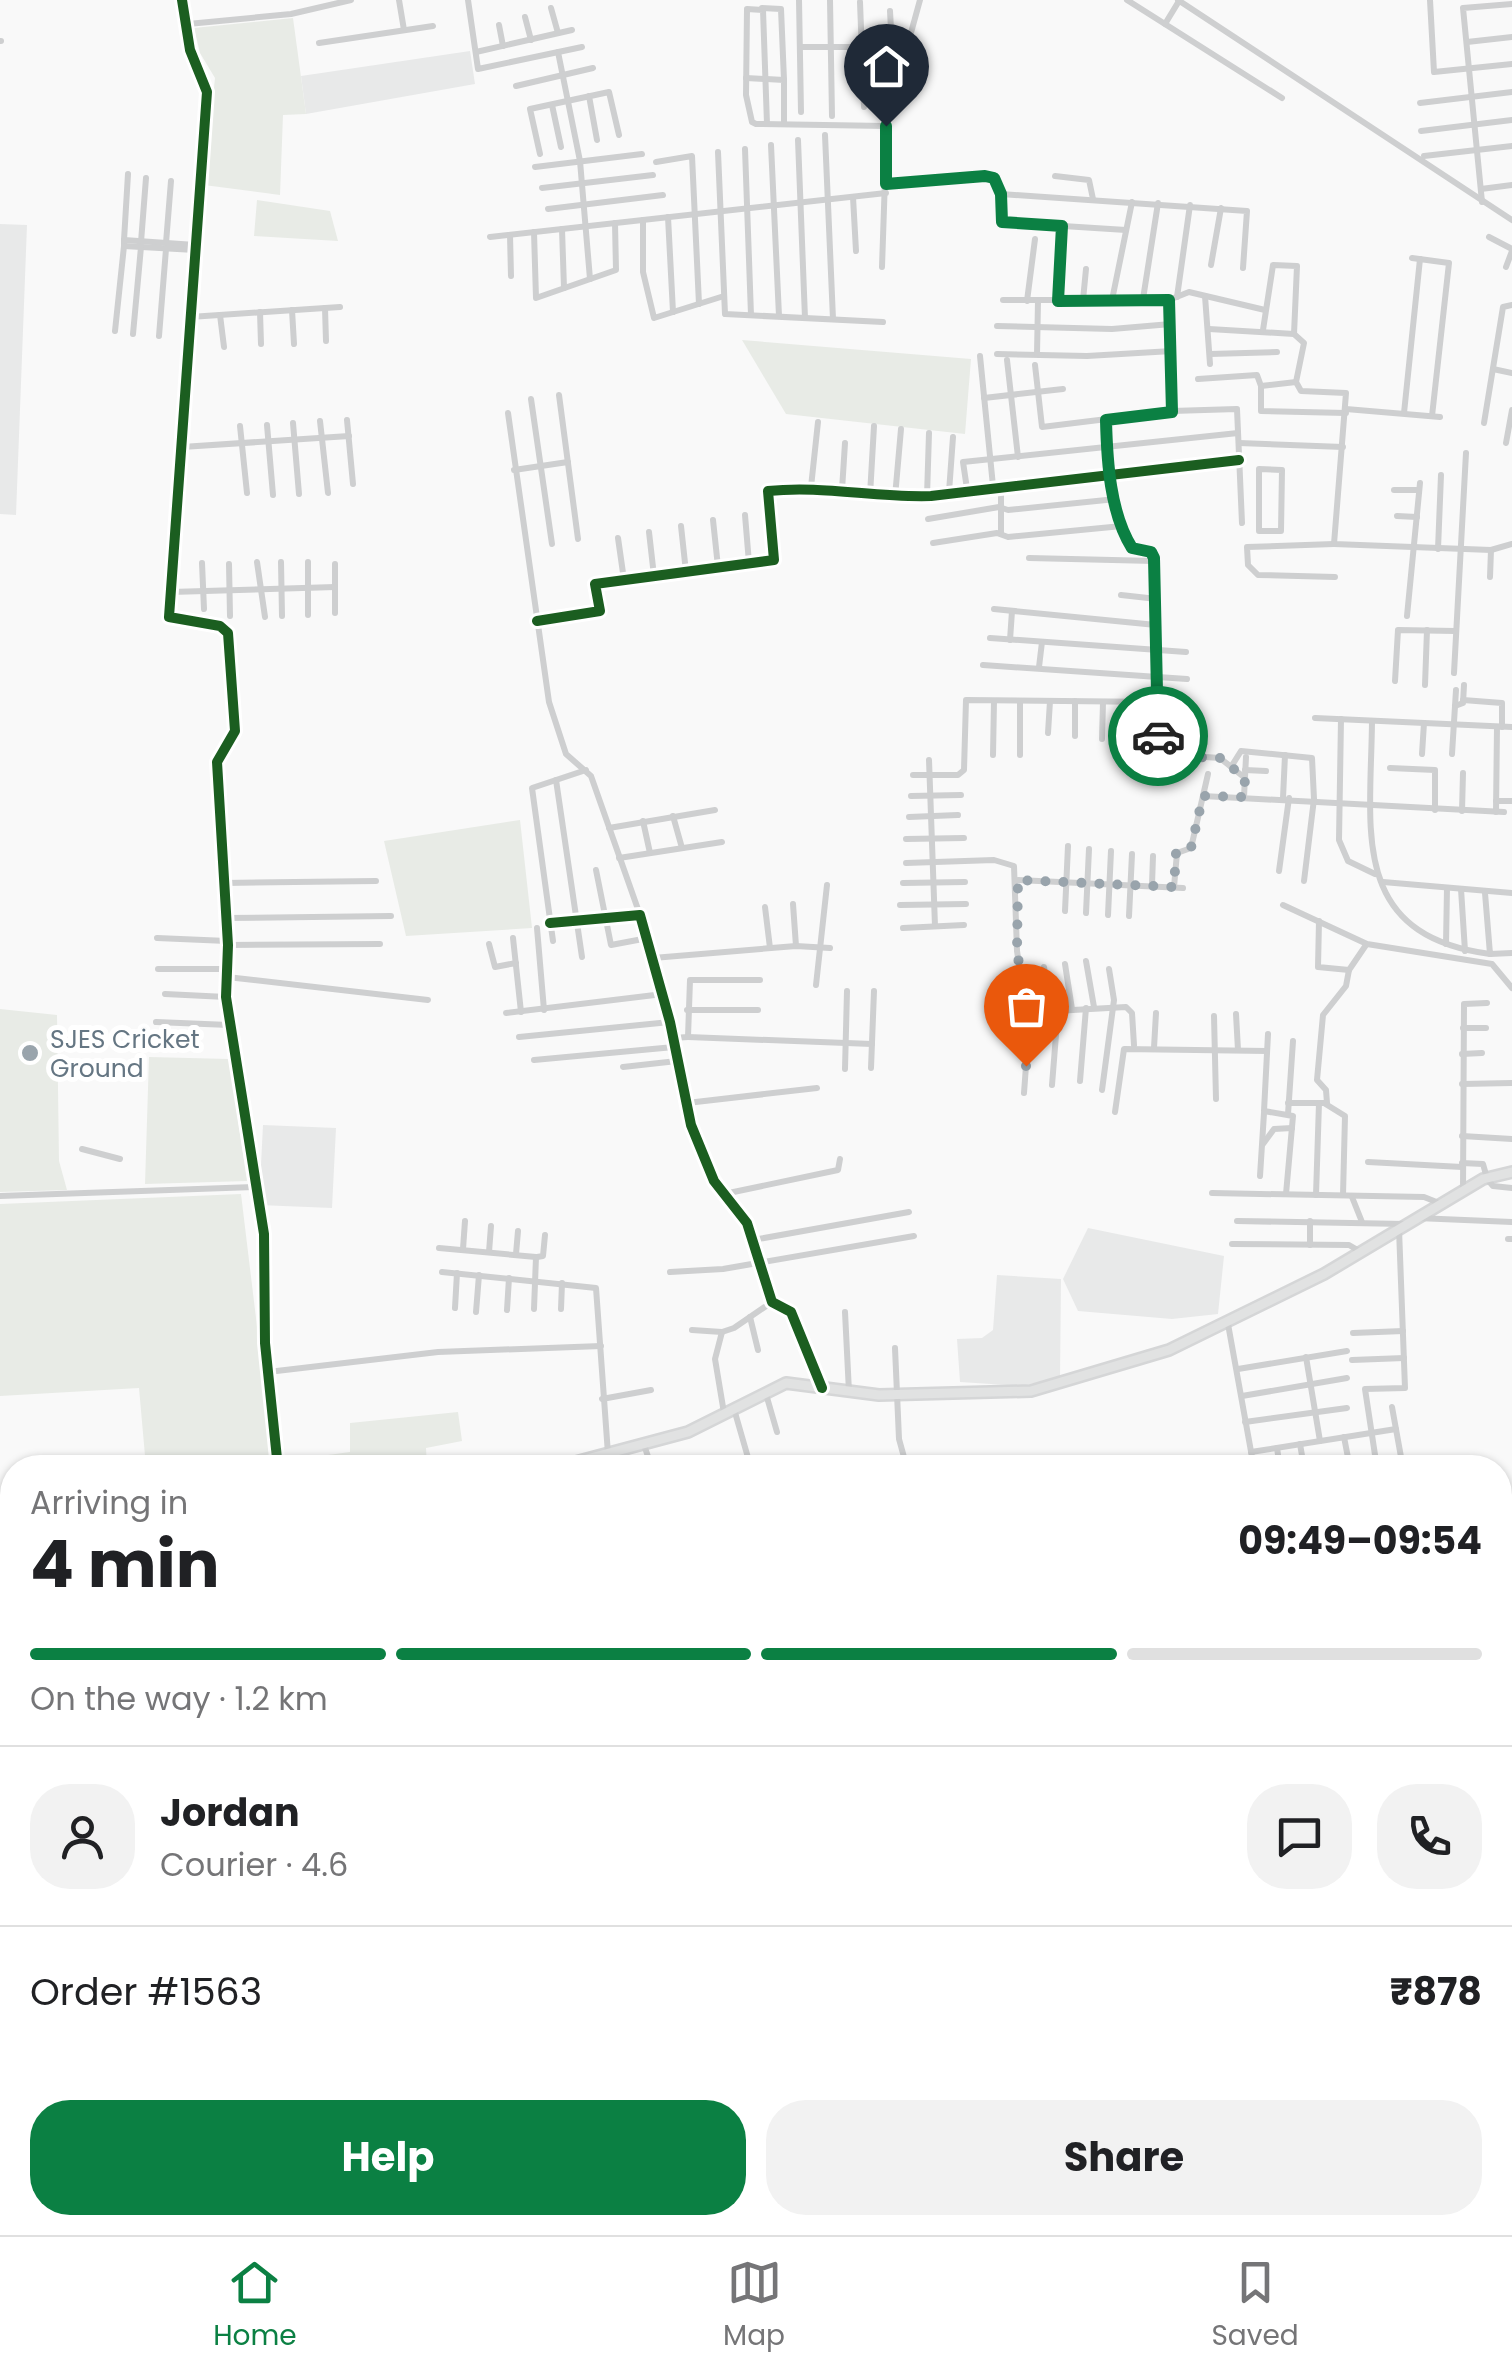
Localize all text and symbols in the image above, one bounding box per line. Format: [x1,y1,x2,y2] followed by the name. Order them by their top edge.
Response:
[844,24,929,127] pin
[859,39,914,94] icon: home
[1108,686,1208,786] courier
[1131,709,1186,764] icon: car
[984,964,1069,1067] pin
[999,979,1054,1034] icon: bag
[50,1022,200,1086] place label: SJES Cricket Ground
[19,1042,41,1064] marker: SJES Cricket Ground
[30,1480,188,1525] text: Arriving in
[1238,1514,1482,1567] text: 09:49–09:54
[30,1519,220,1610] text: 4 min
[30,1676,328,1721] text: On the way · 1.2 km
[30,1784,135,1889] button: person
[1247,1784,1352,1889] button: chat
[1377,1784,1482,1889] button: phone
[160,1786,300,1839] text: Jordan
[160,1842,348,1887] text: Courier · 4.6
[30,1965,262,2018] text: Order #1563
[1390,1965,1482,2018] text: ₹878
[30,2100,746,2215] button: Help
[766,2100,1482,2215] button: Share
[213,2255,297,2357] tab: Home
[723,2255,785,2357] tab: Map
[1211,2255,1299,2357] tab: Saved

